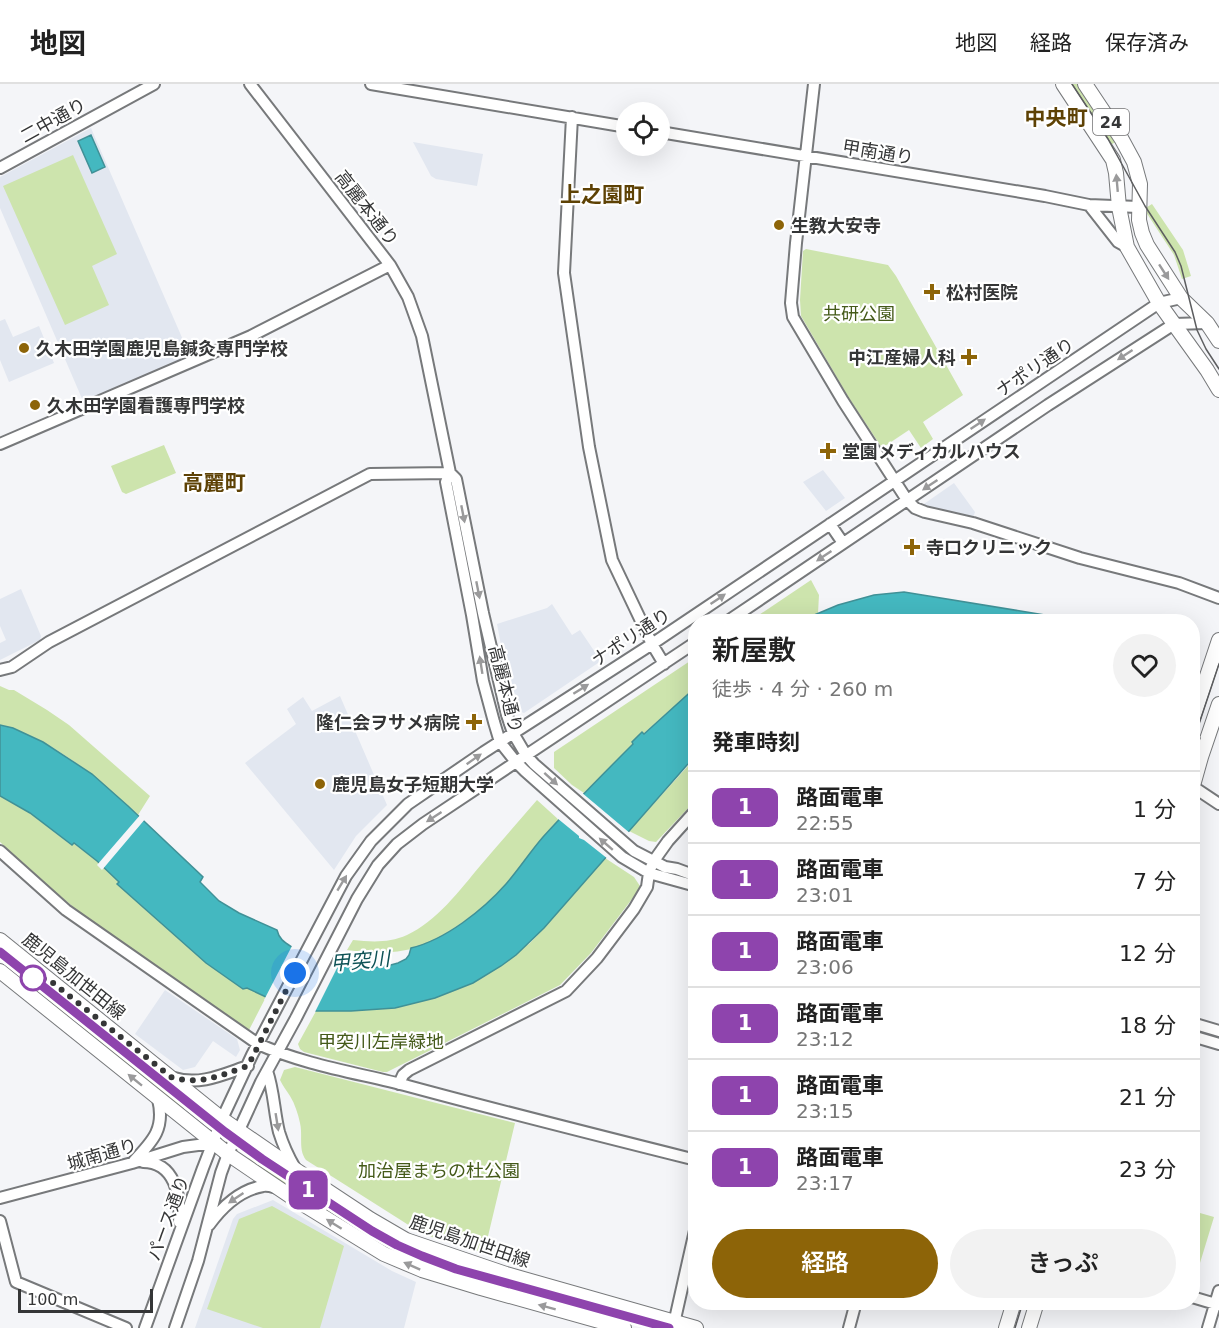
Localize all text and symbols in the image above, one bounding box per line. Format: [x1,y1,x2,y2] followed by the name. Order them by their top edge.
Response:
[30,27,86,60] text: 地図
[955,31,997,55] text: 地図
[1030,31,1072,55] text: 経路
[1105,31,1189,55] text: 保存済み
[16,93,90,147] street label: 二中通り
[616,102,670,156] map controls
[616,102,670,156] button: locate
[1025,106,1088,130] district label: 中央町
[1093,109,1129,135] road number: 24
[841,136,915,168] street label: 甲南通り
[331,166,403,250] street label: 高麗本通り
[1112,174,1122,193] one-way arrow
[560,183,644,207] district label: 上之園町
[791,215,881,236] place label: 生教大安寺
[772,218,786,232] marker: 生教大安寺
[1158,263,1170,279] one-way arrow
[946,282,1018,303] place label: 松村医院
[923,283,941,301] marker: 松村医院
[823,303,895,324] park label: 共研公園
[992,333,1078,401] street label: ナポリ通り
[36,338,288,359] place label: 久木田学園鹿児島鍼灸専門学校
[17,341,31,355] marker: 久木田学園鹿児島鍼灸専門学校
[848,347,956,368] place label: 中江産婦人科
[960,348,978,366] marker: 中江産婦人科
[1117,350,1133,361] one-way arrow
[47,395,245,416] place label: 久木田学園看護専門学校
[28,398,42,412] marker: 久木田学園看護専門学校
[970,419,986,430] one-way arrow
[842,441,1021,462] place label: 堂園メディカルハウス
[819,442,837,460] marker: 堂園メディカルハウス
[183,471,246,495] district label: 高麗町
[922,479,939,490] one-way arrow
[459,505,468,524] one-way arrow
[926,537,1052,558] place label: 寺口クリニック
[903,538,921,556] marker: 寺口クリニック
[815,551,832,562] one-way arrow
[474,580,483,599] one-way arrow
[709,594,726,605] one-way arrow
[588,604,674,670] street label: ナポリ通り
[712,634,796,667] text: 新屋敷
[1113,634,1176,697] button: heart
[485,643,527,735] street label: 高麗本通り
[476,655,485,674] one-way arrow
[712,677,893,701] text: 徒歩 · 4 分 · 260 m
[573,684,589,695] one-way arrow
[316,712,460,733] place label: 隆仁会ヲサメ病院
[465,713,483,731] marker: 隆仁会ヲサメ病院
[712,730,800,755] text: 発車時刻
[466,754,482,765] one-way arrow
[544,772,559,786] one-way arrow
[332,774,494,795] place label: 鹿児島女子短期大学
[313,777,327,791] marker: 鹿児島女子短期大学
[796,785,884,810] text: 路面電車
[738,795,752,819] text: 1
[1133,797,1176,822] text: 1 分
[425,811,442,822] one-way arrow
[796,811,854,835] text: 22:55
[598,838,614,851] one-way arrow
[796,857,884,882] text: 路面電車
[738,867,752,891] text: 1
[1133,869,1176,894] text: 7 分
[337,875,348,891] one-way arrow
[796,883,854,907] text: 23:01
[18,928,130,1024] street label: 鹿児島加世田線
[796,929,884,954] text: 路面電車
[738,939,752,963] text: 1
[1119,941,1176,966] text: 12 分
[329,946,393,976] water label: 甲突川
[796,955,854,979] text: 23:06
[280,958,310,988] your location
[20,965,46,991] unlabelled marker
[796,1001,884,1026] text: 路面電車
[738,1011,752,1035] text: 1
[1119,1013,1176,1038] text: 18 分
[796,1027,854,1051] text: 23:12
[318,1031,444,1052] park label: 甲突川左岸緑地
[127,1073,143,1086] one-way arrow
[796,1073,884,1098] text: 路面電車
[738,1083,752,1107] text: 1
[1119,1085,1176,1110] text: 21 分
[796,1099,854,1123] text: 23:15
[273,1113,282,1132] one-way arrow
[65,1134,139,1174] street label: 城南通り
[796,1145,884,1170] text: 路面電車
[738,1155,752,1179] text: 1
[1119,1157,1176,1182] text: 23 分
[358,1160,520,1181] park label: 加治屋まちの杜公園
[288,1170,328,1210] line badge: 1
[796,1171,854,1195] text: 23:17
[143,1173,193,1263] street label: パース通り
[301,1178,315,1202] text: 1
[229,1192,245,1204] one-way arrow
[407,1211,533,1271] street label: 鹿児島加世田線
[326,1218,342,1229] one-way arrow
[712,1229,938,1298] button: 経路
[950,1229,1176,1298] button: きっぷ
[403,1261,421,1271] one-way arrow
[18,1286,153,1314] scale bar
[27,1290,78,1309] text: 100 m
[538,1301,557,1311] one-way arrow

